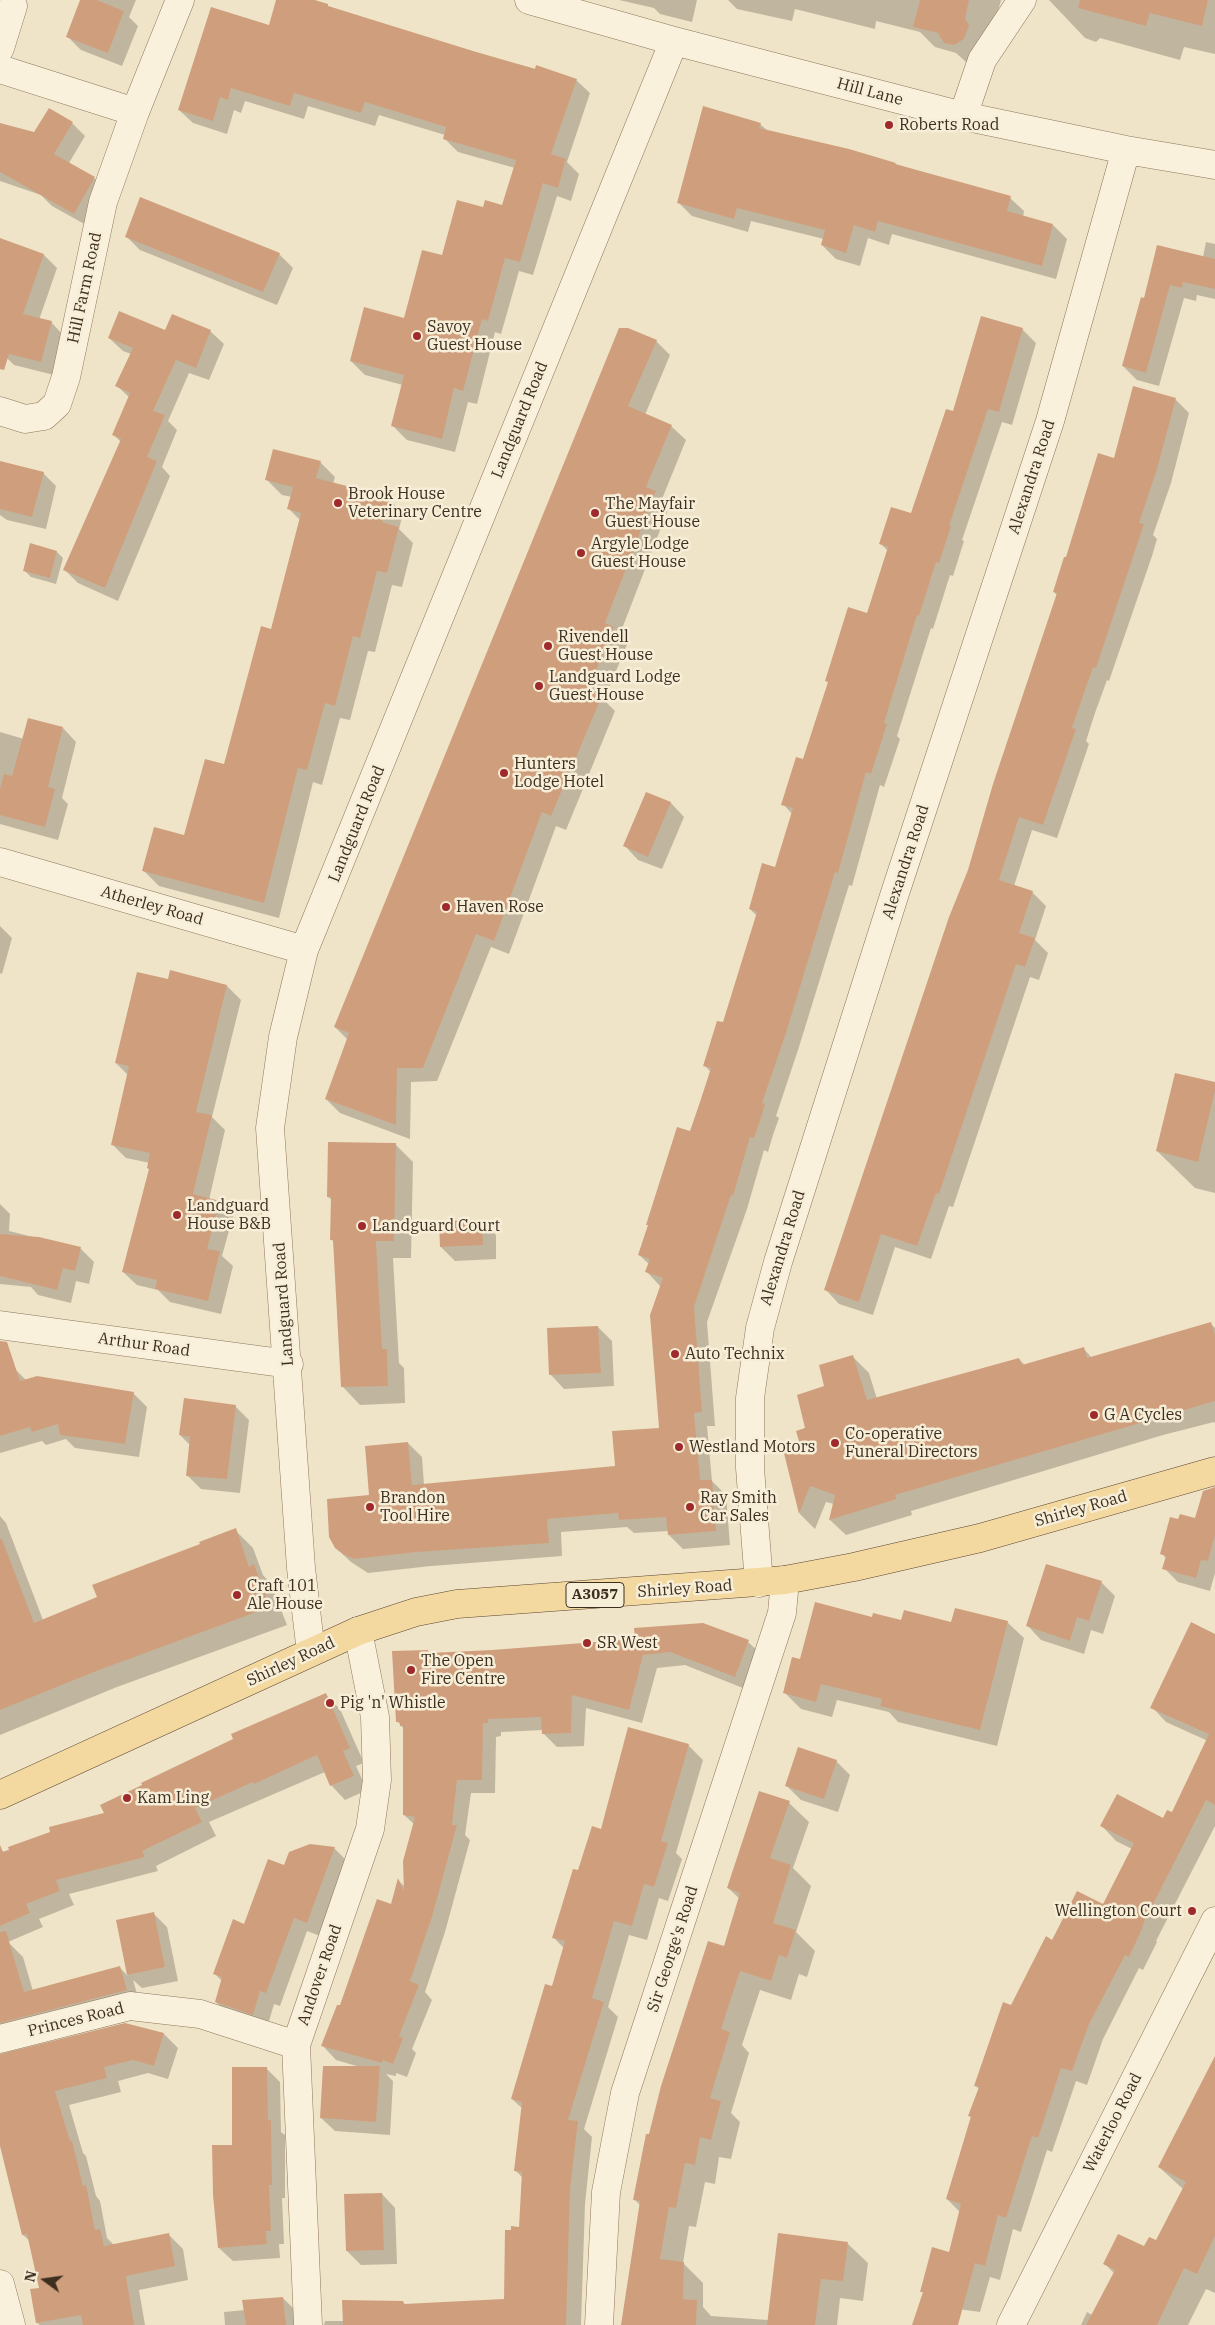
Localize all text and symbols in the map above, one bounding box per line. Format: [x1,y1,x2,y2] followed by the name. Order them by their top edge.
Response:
[835,74,905,110] street label: Hill Lane
[899,115,999,135] place label: Roberts Road
[883,119,895,131] marker: Roberts Road
[64,231,106,345] street label: Hill Farm Road
[427,317,522,355] place label: Savoy Guest House
[411,330,423,342] marker: Savoy Guest House
[488,359,552,481] street label: Landguard Road
[1004,417,1060,537] street label: Alexandra Road
[348,484,482,522] place label: Brook House Veterinary Centre
[605,494,700,532] place label: The Mayfair Guest House
[332,497,344,509] marker: Brook House Veterinary Centre
[589,507,601,519] marker: The Mayfair Guest House
[591,534,689,572] place label: Argyle Lodge Guest House
[575,547,587,559] marker: Argyle Lodge Guest House
[558,627,653,665] place label: Rivendell Guest House
[542,640,554,652] marker: Rivendell Guest House
[549,667,681,705] place label: Landguard Lodge Guest House
[533,680,545,692] marker: Landguard Lodge Guest House
[514,754,604,792] place label: Hunters Lodge Hotel
[325,763,389,885] street label: Landguard Road
[498,767,510,779] marker: Hunters Lodge Hotel
[878,802,934,922] street label: Alexandra Road
[99,882,205,930] street label: Atherley Road
[456,897,544,917] place label: Haven Rose
[440,901,452,913] marker: Haven Rose
[756,1188,810,1308] street label: Alexandra Road
[187,1196,271,1234] place label: Landguard House B&B
[171,1209,183,1221] marker: Landguard House B&B
[372,1216,500,1236] place label: Landguard Court
[356,1220,368,1232] marker: Landguard Court
[270,1241,298,1367] street label: Landguard Road
[97,1329,191,1361] street label: Arthur Road
[685,1344,785,1364] place label: Auto Technix
[669,1348,681,1360] marker: Auto Technix
[1104,1405,1182,1425] place label: G A Cycles
[1088,1409,1100,1421] marker: G A Cycles
[845,1424,977,1462] place label: Co-operative Funeral Directors
[689,1437,815,1457] place label: Westland Motors
[829,1437,841,1449] marker: Co-operative Funeral Directors
[673,1441,685,1453] marker: Westland Motors
[1033,1487,1129,1531] street label: Shirley Road
[380,1488,450,1526] place label: Brandon Tool Hire
[700,1488,777,1526] place label: Ray Smith Car Sales
[364,1501,376,1513] marker: Brandon Tool Hire
[684,1501,696,1513] marker: Ray Smith Car Sales
[247,1576,323,1614] place label: Craft 101 Ale House
[637,1576,733,1602] street label: Shirley Road
[566,1582,624,1608] road number: A3057
[231,1589,243,1601] marker: Craft 101 Ale House
[244,1633,338,1691] street label: Shirley Road
[597,1633,658,1653] place label: SR West
[581,1637,593,1649] marker: SR West
[421,1651,505,1689] place label: The Open Fire Centre
[405,1664,417,1676] marker: The Open Fire Centre
[340,1693,446,1713] place label: Pig 'n' Whistle
[324,1697,336,1709] marker: Pig 'n' Whistle
[137,1788,209,1808] place label: Kam Ling
[121,1792,133,1804] marker: Kam Ling
[643,1883,703,2015] street label: Sir George's Road
[1054,1901,1182,1921] place label: Wellington Court
[1186,1905,1198,1917] marker: Wellington Court
[294,1922,346,2028] street label: Andover Road
[26,1999,126,2041] street label: Princes Road
[1080,2070,1146,2176] street label: Waterloo Road
[20,2255,70,2305] north arrow
[20,2269,41,2284] text: N

